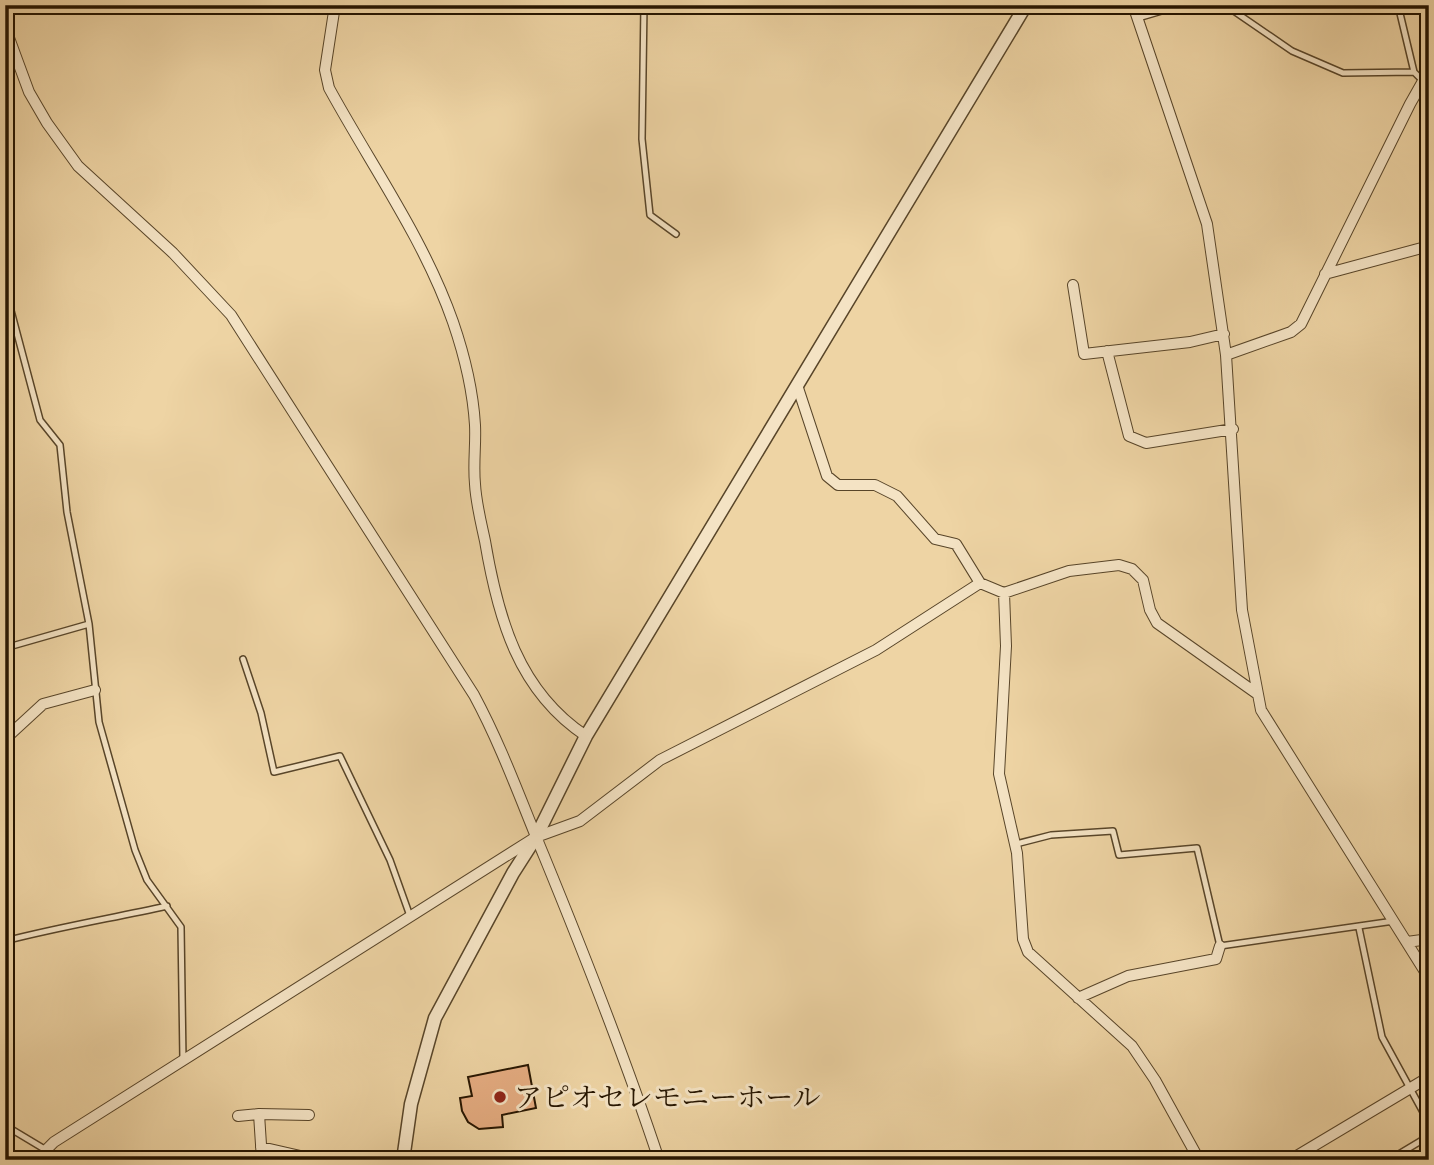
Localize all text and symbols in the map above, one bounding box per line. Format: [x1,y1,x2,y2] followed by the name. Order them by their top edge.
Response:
[514,1082,821,1117] place label: アピオセレモニーホール
[492,1089,508,1105] marker: アピオセレモニーホール

